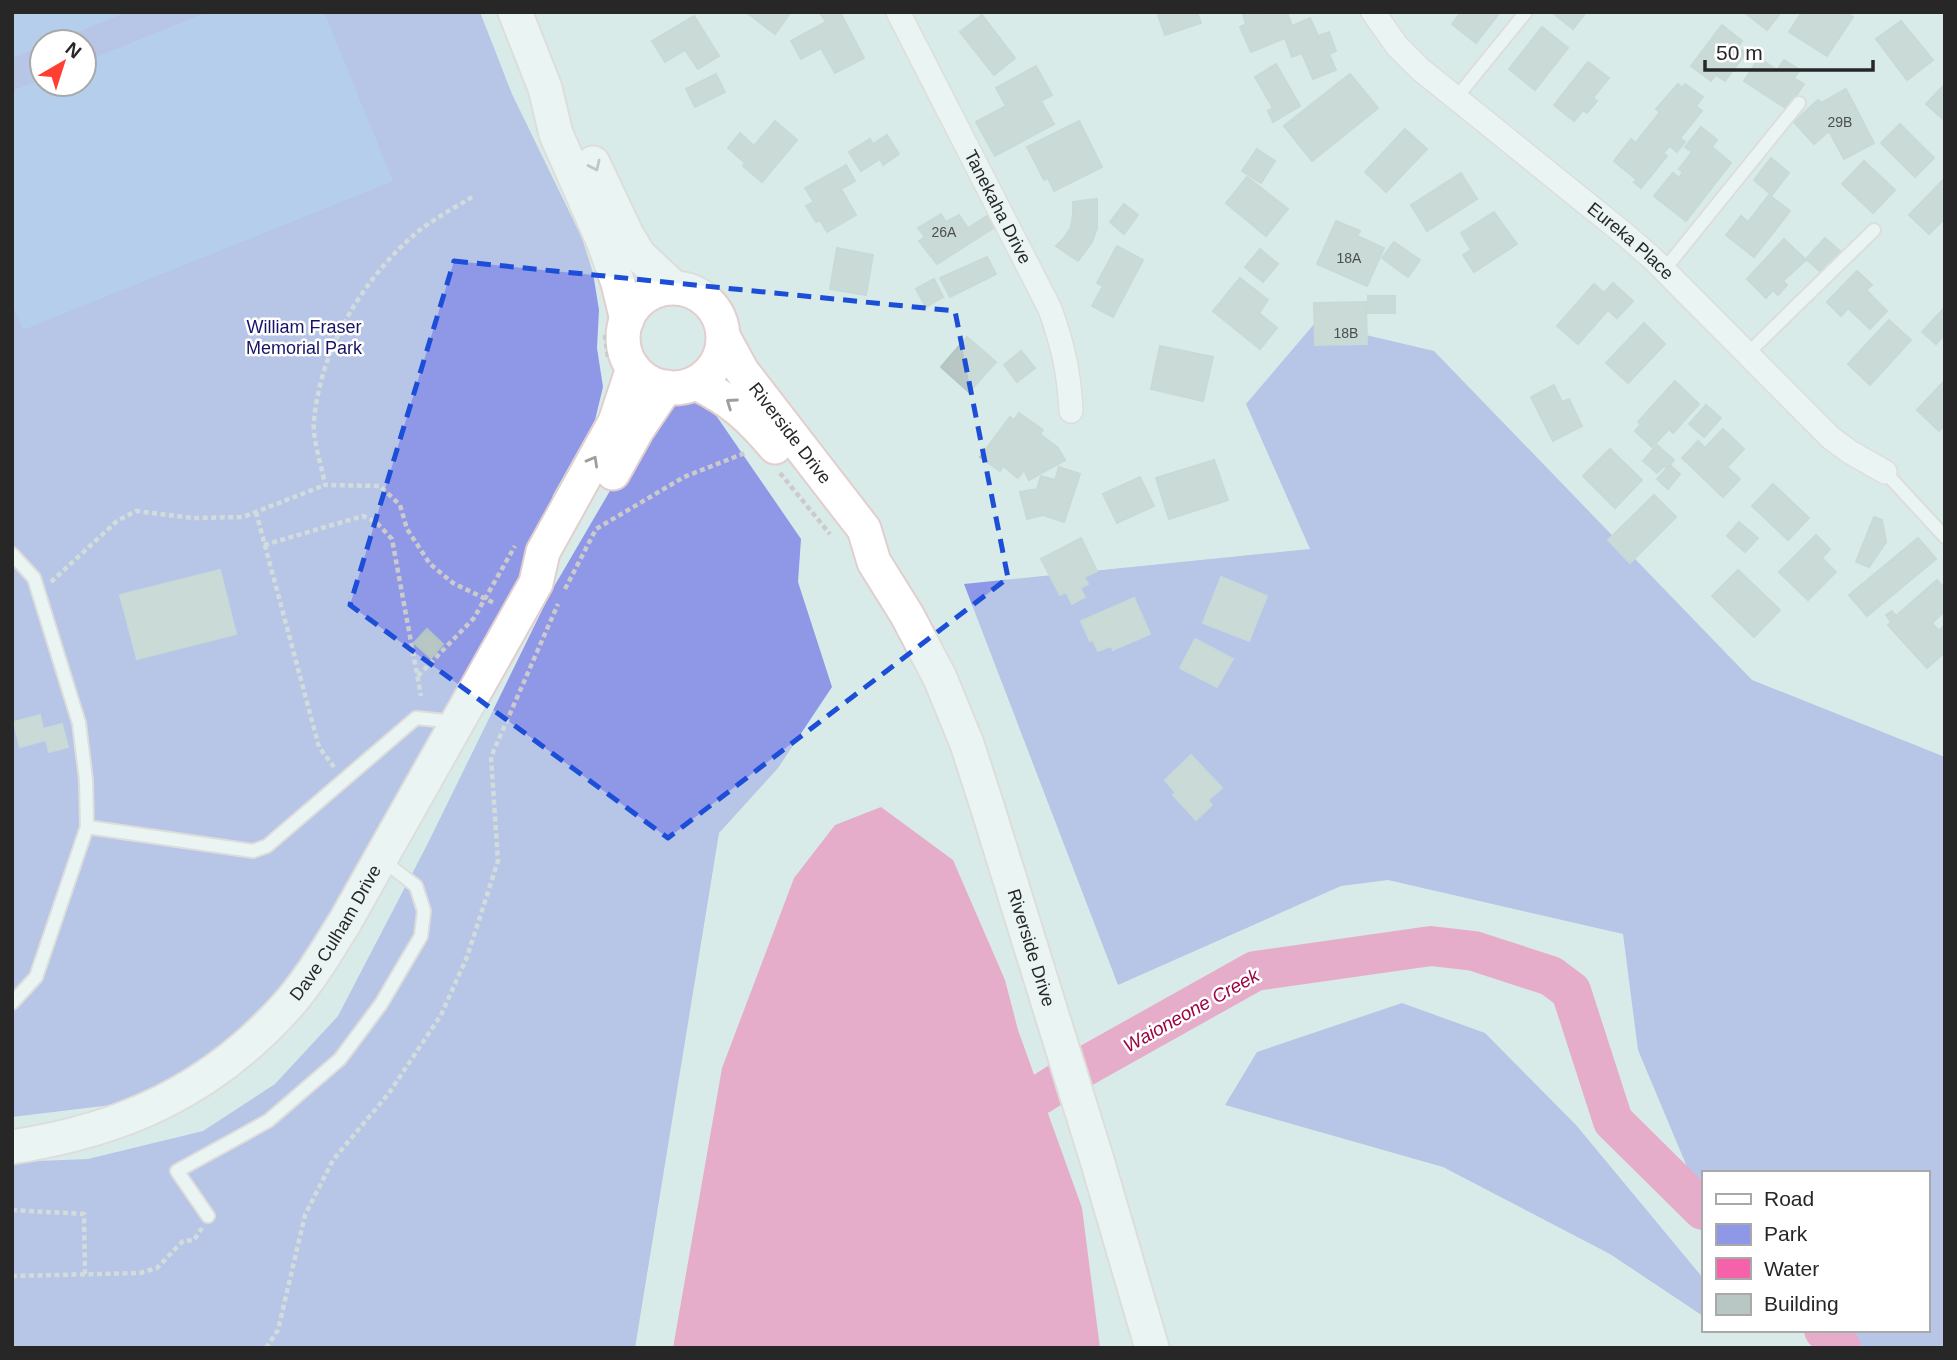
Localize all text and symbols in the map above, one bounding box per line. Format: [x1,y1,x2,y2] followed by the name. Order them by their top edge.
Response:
[28,28,98,98] north arrow
[1705,28,1873,72] scale bar
[61,38,85,63] text: N
[1716,41,1763,64] text: 50 m
[1828,114,1852,130] house number: 29B
[960,147,1035,267] street label: Tanekaha Drive
[587,159,601,171] one-way arrow
[1584,198,1678,284] street label: Eureka Place
[932,224,957,240] house number: 26A
[1337,250,1362,266] house number: 18A
[246,317,363,358] park label: William Fraser Memorial Park
[1334,325,1358,341] house number: 18B
[745,379,835,488] street label: Riverside Drive
[726,399,739,411] one-way arrow
[585,456,598,469] one-way arrow
[286,861,385,1005] street label: Dave Culham Drive
[1003,887,1059,1009] street label: Riverside Drive
[1120,964,1264,1056] water label: Waioneone Creek
[1702,1171,1929,1332] legend
[1764,1187,1814,1210] text: Road
[1764,1222,1808,1245] text: Park
[1764,1257,1819,1280] text: Water
[1764,1292,1839,1315] text: Building

